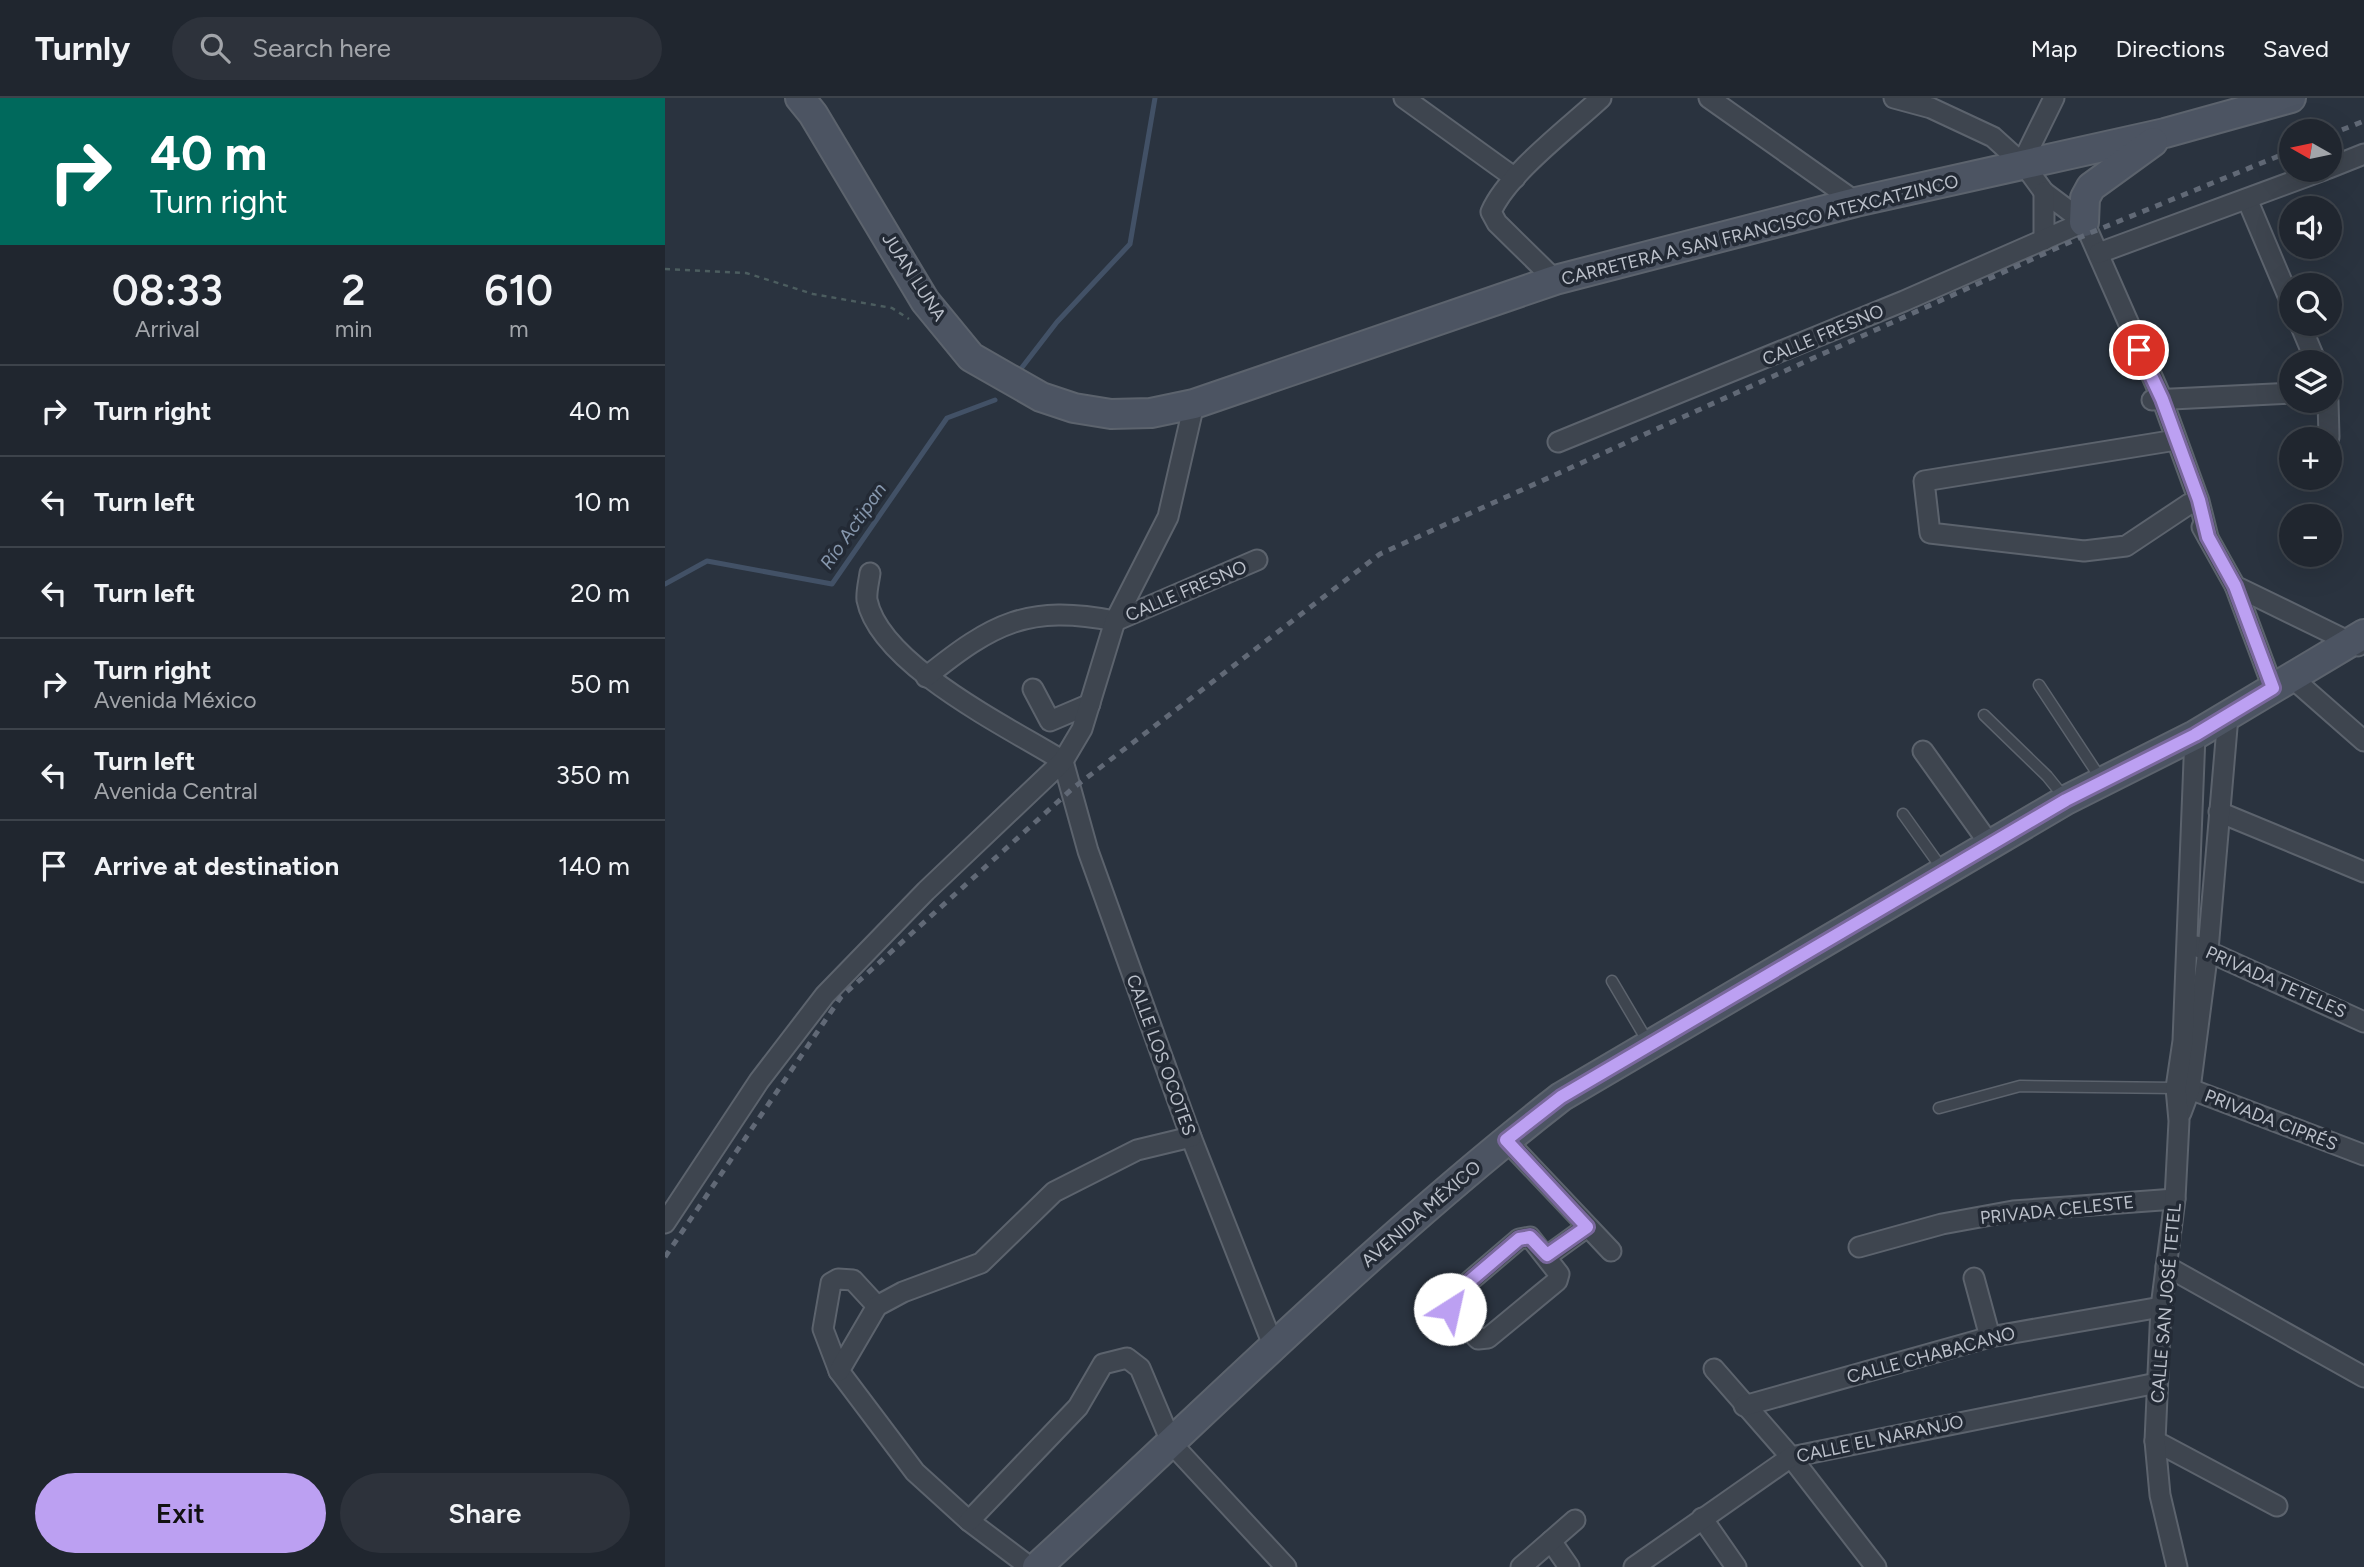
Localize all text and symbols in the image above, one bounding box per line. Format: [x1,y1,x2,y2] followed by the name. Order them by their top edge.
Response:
[172,17,662,80] search box
[35,29,130,68] text: Turnly
[196,29,234,67] icon: search
[252,32,391,64] text: Search here
[2031,34,2077,63] text: Map
[2115,34,2225,63] text: Directions
[2263,34,2329,63] text: Saved
[2279,119,2341,182] north arrow
[2279,119,2342,567] map controls
[150,123,267,182] text: 40 m
[35,126,126,217] icon: right
[1559,170,1961,290] street label: CARRETERA A SAN FRANCISCO ATEXCATZINCO
[150,183,288,221] text: Turn right
[2279,196,2342,259] button: sound
[877,229,951,325] street label: JUAN LUNA
[112,265,223,316] text: 08:33
[342,265,366,316] text: 2
[484,265,553,316] text: 610
[2279,273,2342,336] button: search
[1759,300,1887,370] street label: CALLE FRESNO
[135,315,200,343] text: Arrival
[335,315,372,343] text: min
[509,315,528,343] text: m
[2109,320,2169,380] pin
[2120,331,2158,369] icon: arrive
[2279,350,2342,413] button: layers
[35,392,73,430] icon: right
[94,395,211,427] text: Turn right
[569,395,630,427] text: 40 m
[2279,427,2342,490] button: +
[815,478,891,574] water label: Río Actipan
[35,483,73,521] icon: left
[94,486,195,518] text: Turn left
[574,486,630,518] text: 10 m
[2279,504,2342,567] button: −
[1122,556,1250,626] street label: CALLE FRESNO
[35,574,73,612] icon: left
[94,577,195,609] text: Turn left
[570,577,630,609] text: 20 m
[94,654,211,686] text: Turn right
[35,665,73,703] icon: right
[570,668,630,700] text: 50 m
[94,686,257,714] text: Avenida México
[94,745,195,777] text: Turn left
[35,756,73,794] icon: left
[556,759,630,791] text: 350 m
[94,777,258,805] text: Avenida Central
[35,847,73,885] icon: arrive
[94,850,339,882] text: Arrive at destination
[558,850,630,882] text: 140 m
[2202,941,2350,1023] street label: PRIVADA TETELES
[1122,971,1200,1139] street label: CALLE LOS OCOTES
[2201,1085,2341,1155] street label: PRIVADA CIPRÉS
[1357,1156,1485,1272] street label: AVENIDA MÉXICO
[1979,1191,2135,1229] street label: PRIVADA CELESTE
[2146,1202,2186,1404] street label: CALLE SAN JOSÉ TETEL
[1413,1272,1487,1346] position arrow
[1844,1322,2018,1388] street label: CALLE CHABACANO
[1794,1411,1966,1467] street label: CALLE EL NARANJO
[35,1473,326,1553] button: Exit
[340,1473,630,1553] button: Share

